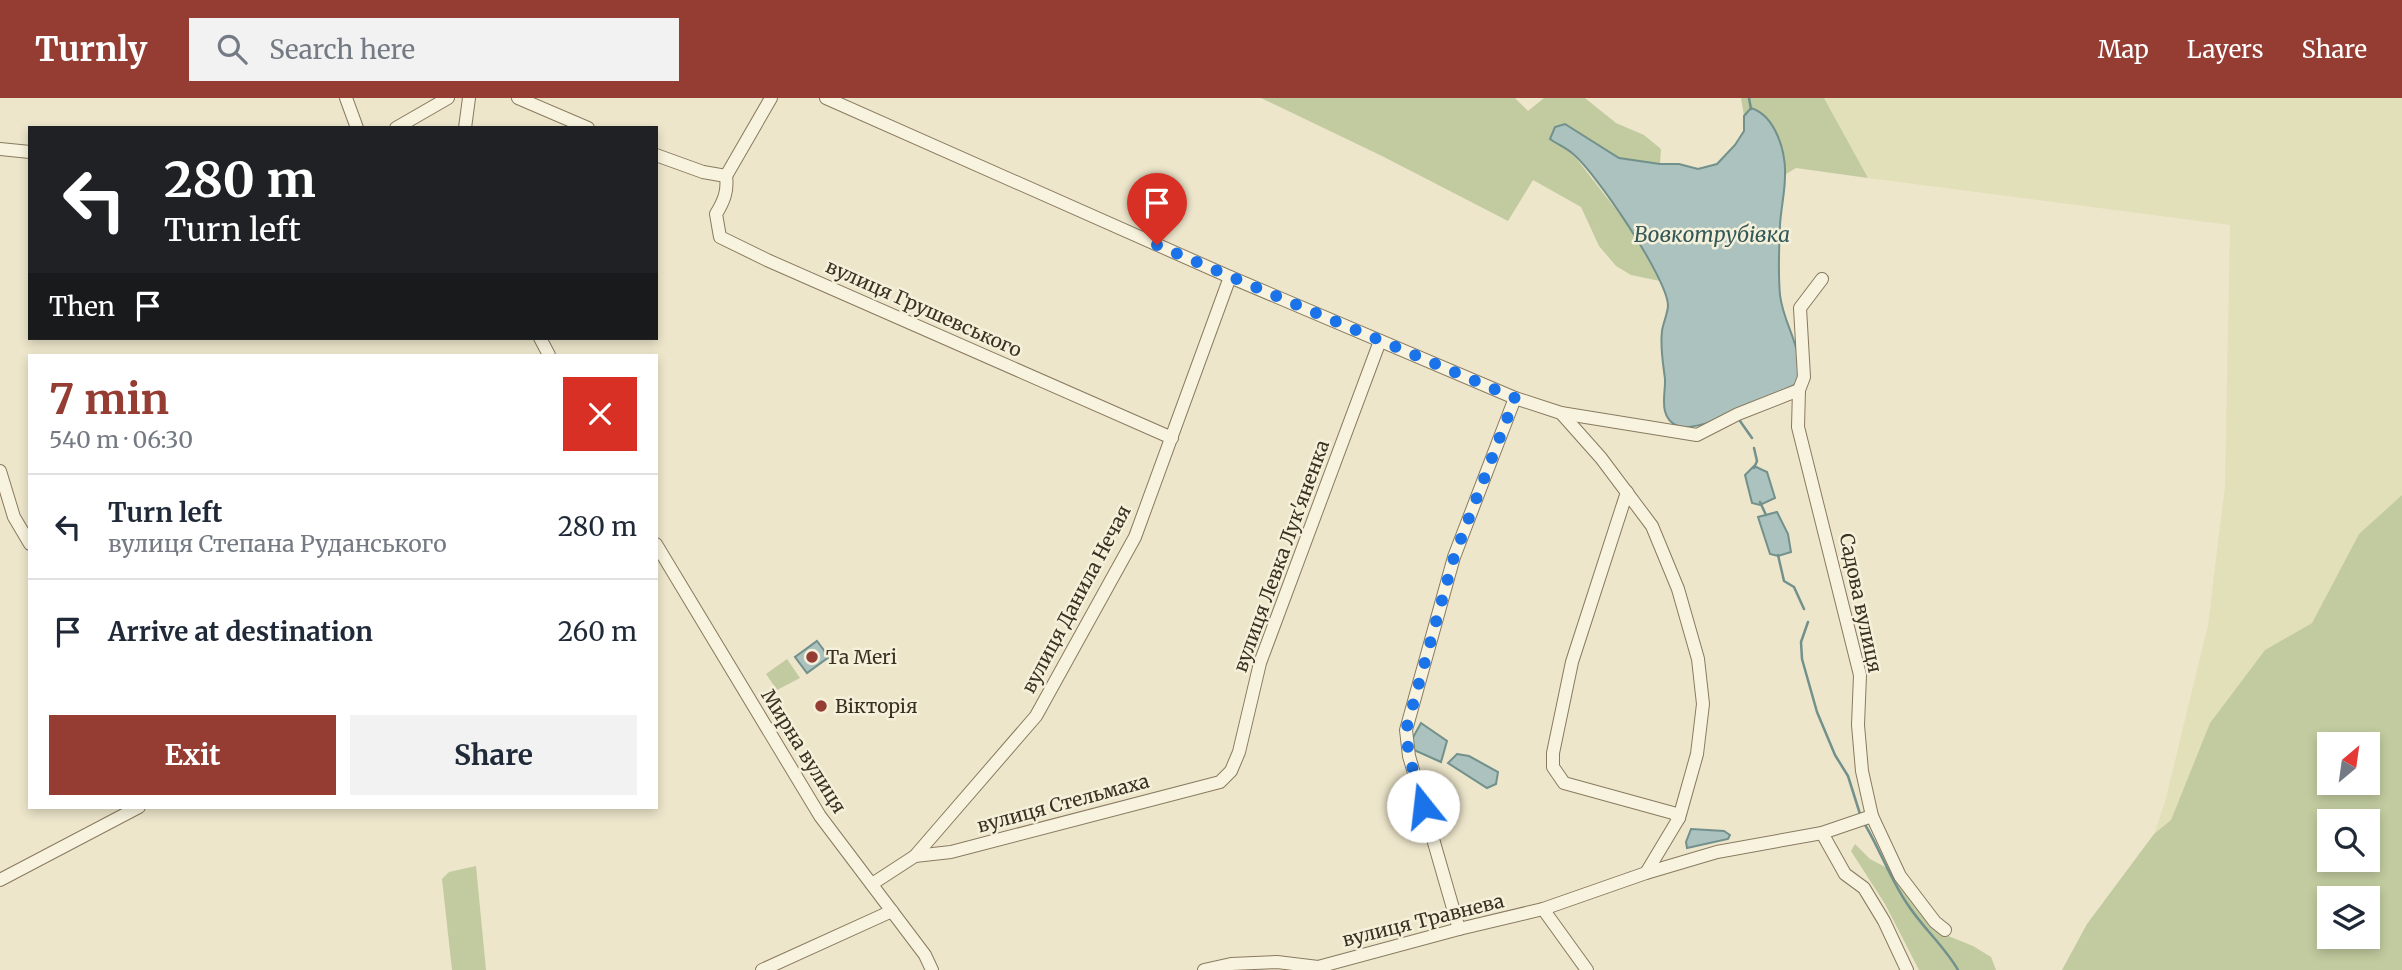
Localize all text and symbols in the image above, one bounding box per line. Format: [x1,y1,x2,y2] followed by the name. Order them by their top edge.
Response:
[189,18,679,81] search box
[35,29,147,70] text: Turnly
[213,30,251,68] icon: search
[269,33,415,66] text: Search here
[2098,34,2149,65] text: Map
[2187,34,2263,65] text: Layers
[2301,34,2367,65] text: Share
[164,149,316,210] text: 280 m
[49,154,140,245] icon: left
[1127,173,1187,245] pin
[1138,184,1176,222] icon: arrive
[164,210,301,250] text: Turn left
[1634,221,1790,248] water label: Вовкотрубівка
[822,254,1026,362] street label: вулиця Грушевського
[129,287,167,325] icon: arrive
[49,290,115,323] text: Then
[49,373,169,425] text: 7 min
[563,377,637,451] button: close
[49,425,193,454] text: 540 m · 06:30
[1228,437,1334,675] street label: вулиця Левка Лук'яненка
[108,496,222,529] text: Turn left
[1016,501,1136,697] street label: вулиця Данила Нечая
[49,508,87,546] icon: left
[558,510,637,543] text: 280 m
[108,529,447,558] text: вулиця Степана Руданського
[1834,531,1888,675] street label: Садова вулиця
[49,613,87,651] icon: arrive
[108,615,373,648] text: Arrive at destination
[558,615,637,648] text: 260 m
[826,645,897,669] place label: Ta Meri
[804,649,820,665] marker: Ta Meri
[756,685,852,817] street label: Мирна вулиця
[835,694,917,718] place label: Вікторія
[813,698,829,714] marker: Вікторія
[49,715,336,795] button: Exit
[350,715,637,795] button: Share
[2317,732,2380,794] north arrow
[2317,732,2380,949] map controls
[974,768,1152,838] street label: вулиця Стельмаха
[1386,769,1460,843] position arrow
[2317,809,2380,872] button: search
[2317,886,2380,949] button: layers
[1340,888,1506,952] street label: вулиця Травнева

